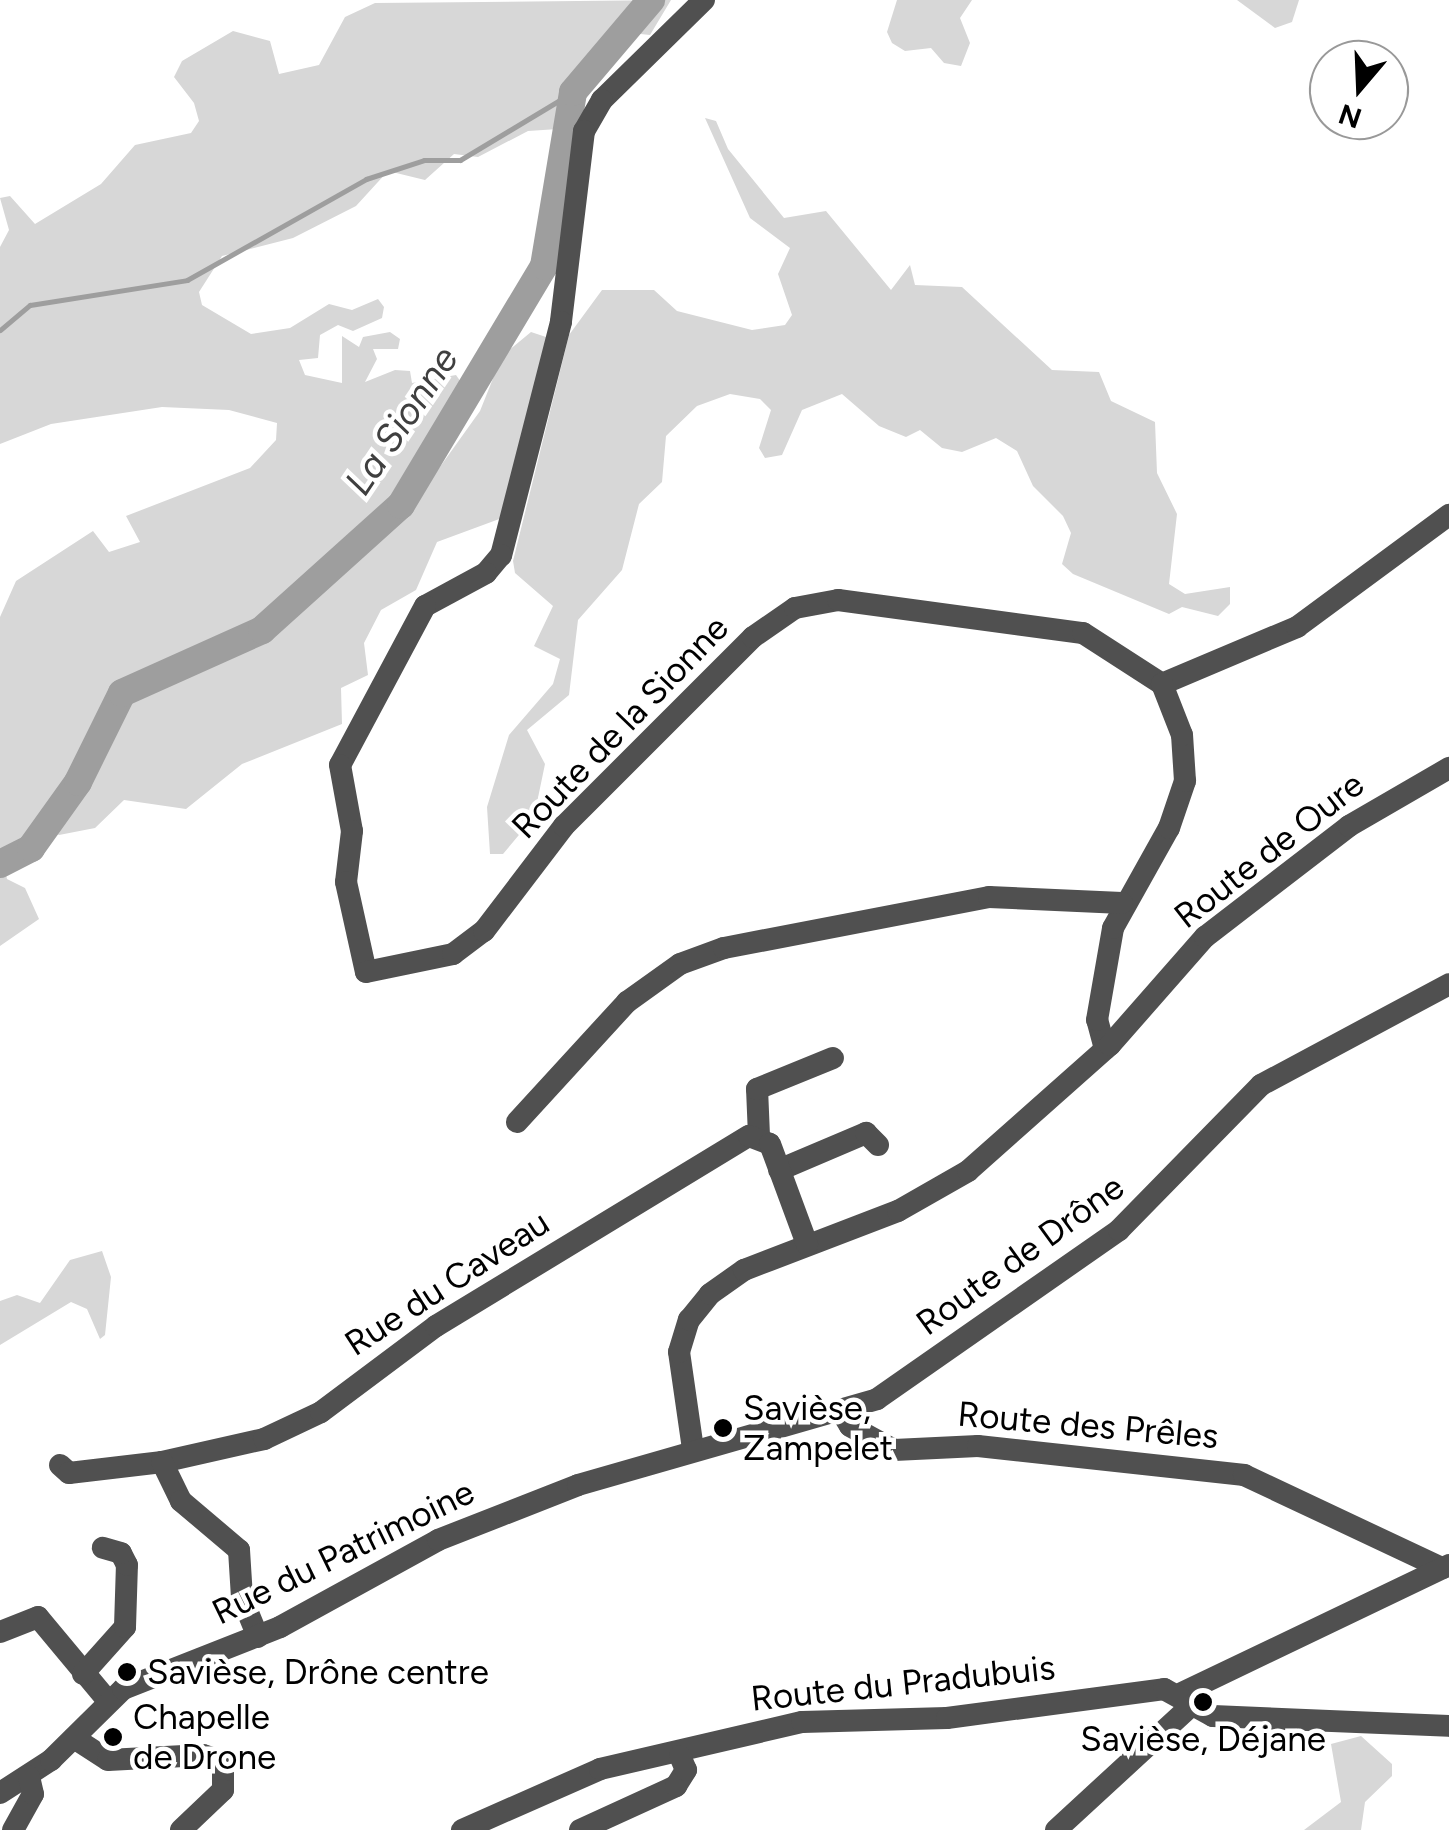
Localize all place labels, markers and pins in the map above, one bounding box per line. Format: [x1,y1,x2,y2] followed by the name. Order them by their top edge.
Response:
[743,1387,893,1469] place label: Savièse, Zampelet
[712,1417,734,1439] marker: Savièse, Zampelet
[147,1651,489,1693] place label: Savièse, Drône centre
[116,1661,138,1683] marker: Savièse, Drône centre
[1192,1691,1214,1713] marker: Savièse, Déjane
[133,1696,276,1778] place label: Chapelle de Drone
[1080,1718,1326,1760] place label: Savièse, Déjane
[102,1726,124,1748] marker: Chapelle de Drone

